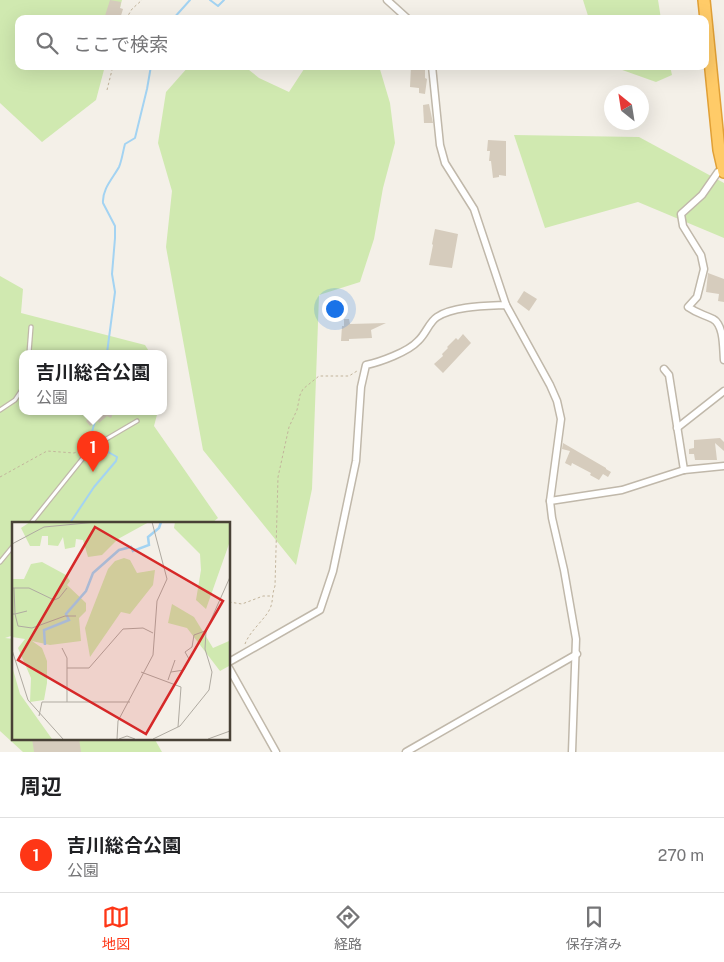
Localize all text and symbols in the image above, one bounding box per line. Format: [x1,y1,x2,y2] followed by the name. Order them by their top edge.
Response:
[15,15,709,70] search box
[33,29,61,57] icon: search
[73,33,168,55] text: ここで検索
[604,85,649,130] north arrow
[322,296,348,322] your location
[19,350,167,415] popup
[36,361,150,383] text: 吉川総合公園
[36,388,68,407] text: 公園
[77,431,109,472] pin: 1
[12,522,230,740] inset map
[20,774,62,799] text: 周辺
[67,834,181,856] text: 吉川総合公園
[33,846,39,865] text: 1
[658,846,704,865] text: 270 m
[67,861,99,880] text: 公園
[102,903,130,953] tab: 地図
[334,903,362,953] tab: 経路
[566,903,622,953] tab: 保存済み

